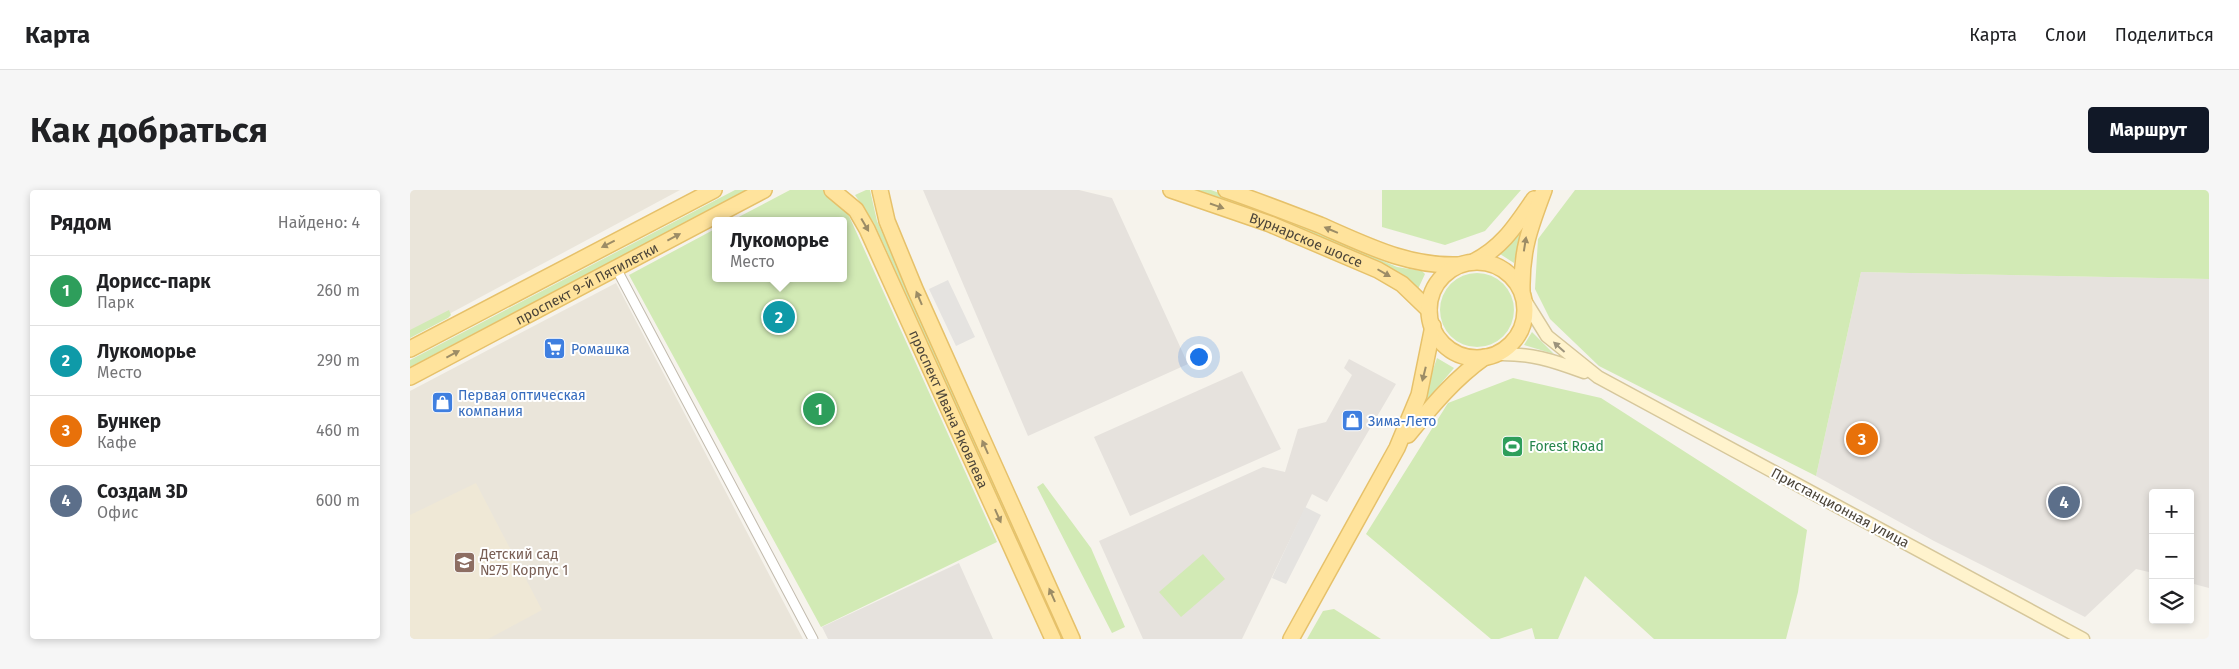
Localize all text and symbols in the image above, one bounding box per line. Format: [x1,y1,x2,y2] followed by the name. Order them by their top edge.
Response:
[25,21,90,49] text: Карта
[1969,24,2017,46] text: Карта
[2045,24,2087,46] text: Слои
[2115,24,2214,46] text: Поделиться
[2088,107,2209,153] button: Маршрут
[30,109,268,151] text: Как добраться
[1210,202,1225,210] one-way arrow
[1247,209,1365,271] street label: Вурнарское шоссе
[50,210,111,236] text: Рядом
[278,213,360,232] text: Найдено: 4
[712,217,847,282] popup
[860,219,869,232] one-way arrow
[1323,226,1338,234] one-way arrow
[730,229,829,252] text: Лукоморье
[667,233,681,241] one-way arrow
[1522,236,1530,252] one-way arrow
[513,239,661,328] street label: проспект 9-й Пятилетки
[601,240,616,248] one-way arrow
[730,252,775,271] text: Место
[1376,269,1391,277] one-way arrow
[97,270,211,293] text: Дорисс-парк
[62,281,70,300] text: 1
[317,281,360,300] text: 260 m
[914,291,922,305] one-way arrow
[97,293,134,312] text: Парк
[763,298,795,336] pin: 2
[905,327,992,491] street label: проспект Ивана Яковлева
[543,337,567,361] supermarket icon: Ромашка
[97,340,196,363] text: Лукоморье
[571,341,630,358] place label: Ромашка
[1554,341,1566,353] one-way arrow
[1186,344,1212,370] your location
[446,350,460,358] one-way arrow
[62,351,70,370] text: 2
[317,351,360,370] text: 290 m
[97,363,142,382] text: Место
[1420,366,1428,381] one-way arrow
[458,387,586,420] place label: Первая оптическая компания
[803,390,835,428] pin: 1
[430,391,454,415] shop icon: Первая оптическая компания
[1340,409,1364,433] shop icon: Зима-Лето
[97,410,161,433] text: Бункер
[1368,413,1436,430] place label: Зима-Лето
[1846,420,1878,458] pin: 3
[62,421,70,440] text: 3
[316,421,360,440] text: 460 m
[97,433,137,452] text: Кафе
[1501,434,1525,458] sports icon: Forest Road
[1529,438,1604,455] place label: Forest Road
[980,440,988,454] one-way arrow
[1768,464,1912,552] street label: Пристанционная улица
[97,480,188,503] text: Создам 3D
[2048,483,2080,521] pin: 4
[2149,489,2194,624] map controls
[2149,489,2194,534] button: +
[61,491,71,510] text: 4
[316,491,360,510] text: 600 m
[97,503,138,522] text: Офис
[994,509,1002,523] one-way arrow
[2149,534,2194,579] button: −
[479,546,568,579] place label: Детский сад №75 Корпус 1
[452,550,476,574] school or university icon: Детский сад №75 Корпус 1
[2149,579,2194,624] button: layers
[1048,588,1056,602] one-way arrow

